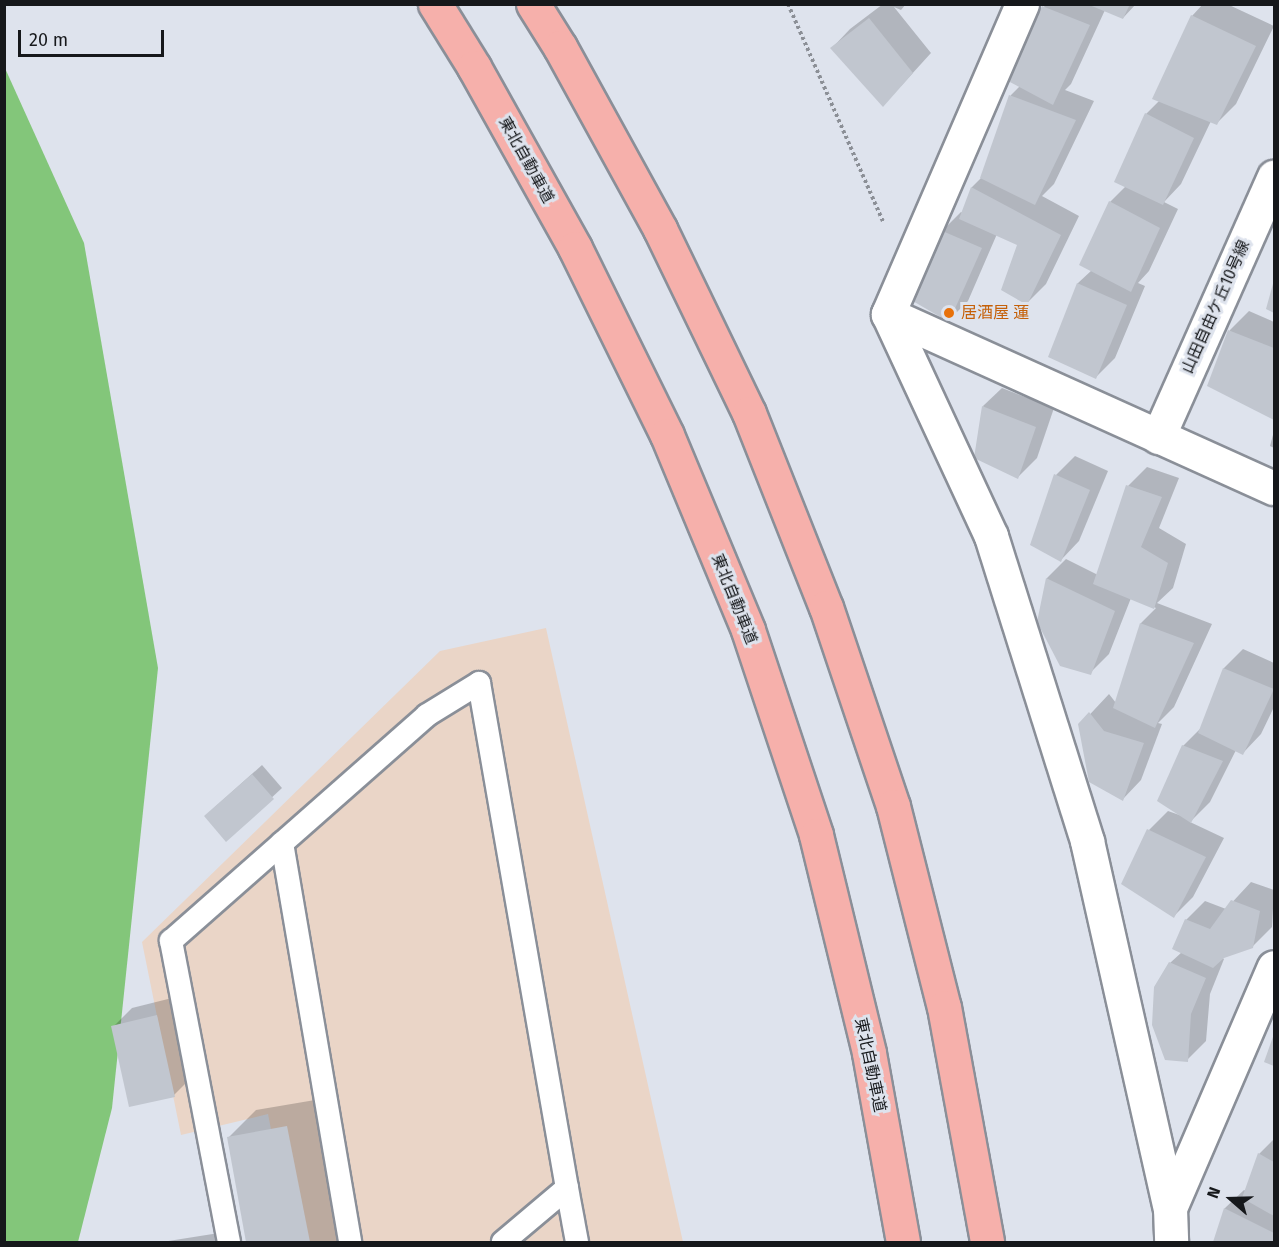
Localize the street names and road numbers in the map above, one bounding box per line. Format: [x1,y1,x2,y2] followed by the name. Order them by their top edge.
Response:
[494,113,558,207] street label: 東北自動車道
[1178,237,1254,377] street label: 山田自由ケ丘10号線
[707,551,761,647] street label: 東北自動車道
[851,1016,889,1114] street label: 東北自動車道

